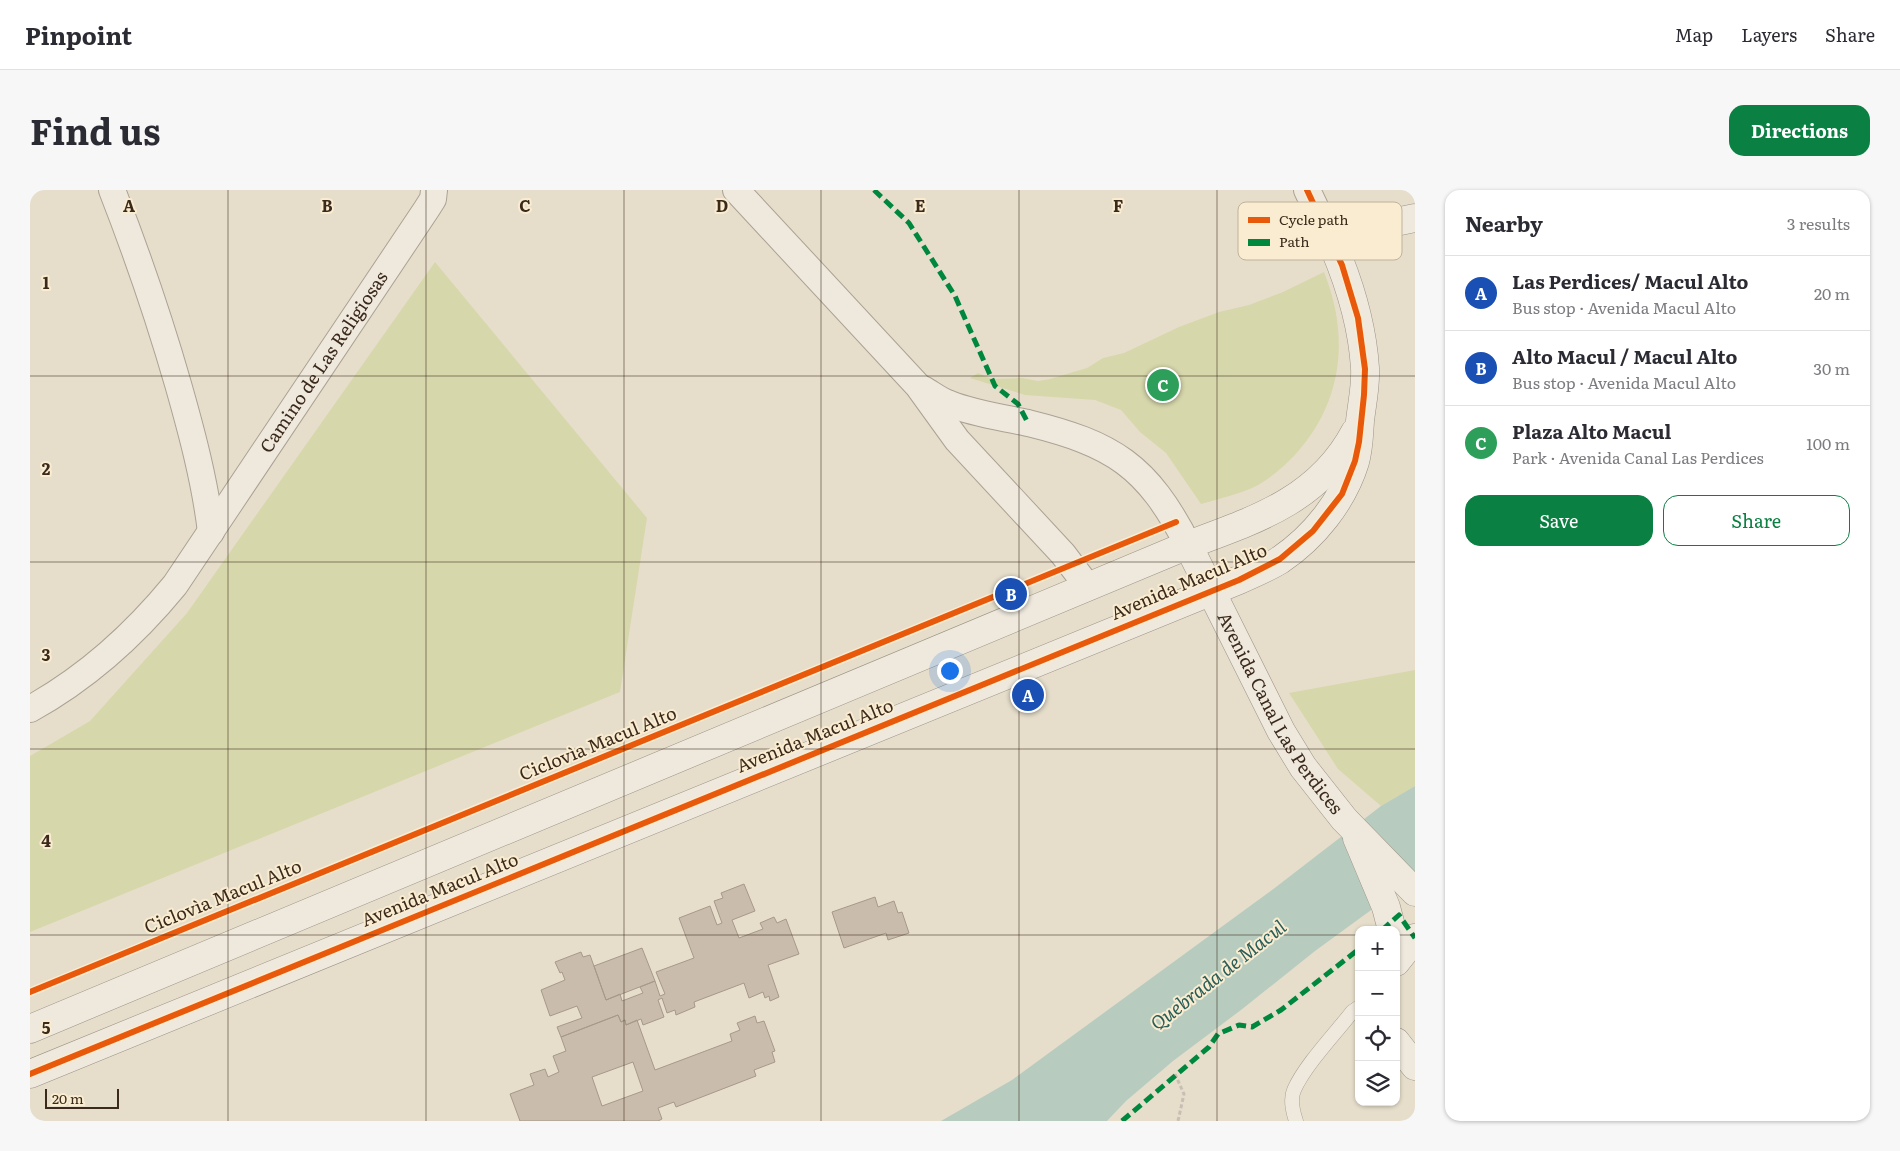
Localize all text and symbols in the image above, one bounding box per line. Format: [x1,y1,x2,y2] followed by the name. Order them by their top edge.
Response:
[25,17,132,52] text: Pinpoint
[1675,21,1713,48] text: Map
[1741,21,1797,48] text: Layers
[1825,21,1875,48] text: Share
[30,104,160,156] text: Find us
[1729,105,1870,156] button: Directions
[123,193,135,217] text: A
[321,193,333,217] text: B
[519,193,531,217] text: C
[716,193,728,217] text: D
[915,193,926,217] text: E
[1113,193,1123,217] text: F
[1238,202,1402,260] legend
[1465,207,1543,238] text: Nearby
[1279,209,1348,229] text: Cycle path
[1787,211,1850,235] text: 3 results
[1279,231,1309,251] text: Path
[252,265,393,458] street label: Camino de Las Religiosas
[1512,267,1748,295] text: Las Perdices/ Macul Alto
[43,270,50,294] text: 1
[1475,281,1487,305] text: A
[1814,281,1850,305] text: 20 m
[1512,295,1736,319] text: Bus stop · Avenida Macul Alto
[1512,342,1737,370] text: Alto Macul / Macul Alto
[1475,356,1487,380] text: B
[1813,356,1850,380] text: 30 m
[1147,366,1179,404] pin: C
[1512,370,1736,394] text: Bus stop · Avenida Macul Alto
[1512,417,1671,445] text: Plaza Alto Macul
[1475,431,1487,455] text: C
[1806,431,1850,455] text: 100 m
[1512,445,1764,469] text: Park · Avenida Canal Las Perdices
[42,456,51,480] text: 2
[1465,495,1653,546] button: Save
[1663,495,1850,546] button: Share
[1106,536,1271,626] street label: Avenida Macul Alto
[995,575,1027,613] pin: B
[1212,607,1350,819] street label: Avenida Canal Las Perdices
[42,642,51,666] text: 3
[937,658,963,684] your location
[1012,676,1044,714] pin: A
[732,691,897,778] street label: Avenida Macul Alto
[515,699,680,787] street label: Ciclovìa Macul Alto
[41,828,51,852] text: 4
[357,845,522,932] street label: Avenida Macul Alto
[140,852,305,940] street label: Ciclovìa Macul Alto
[1144,912,1292,1036] water label: Quebrada de Macul
[1355,926,1400,1106] map controls
[1355,926,1400,971] button: +
[1355,971,1400,1016] button: −
[42,1015,51,1039] text: 5
[1355,1016,1400,1061] button: locate
[1355,1061,1400,1106] button: layers
[45,1086,119,1109] scale bar
[52,1088,84,1108] text: 20 m

